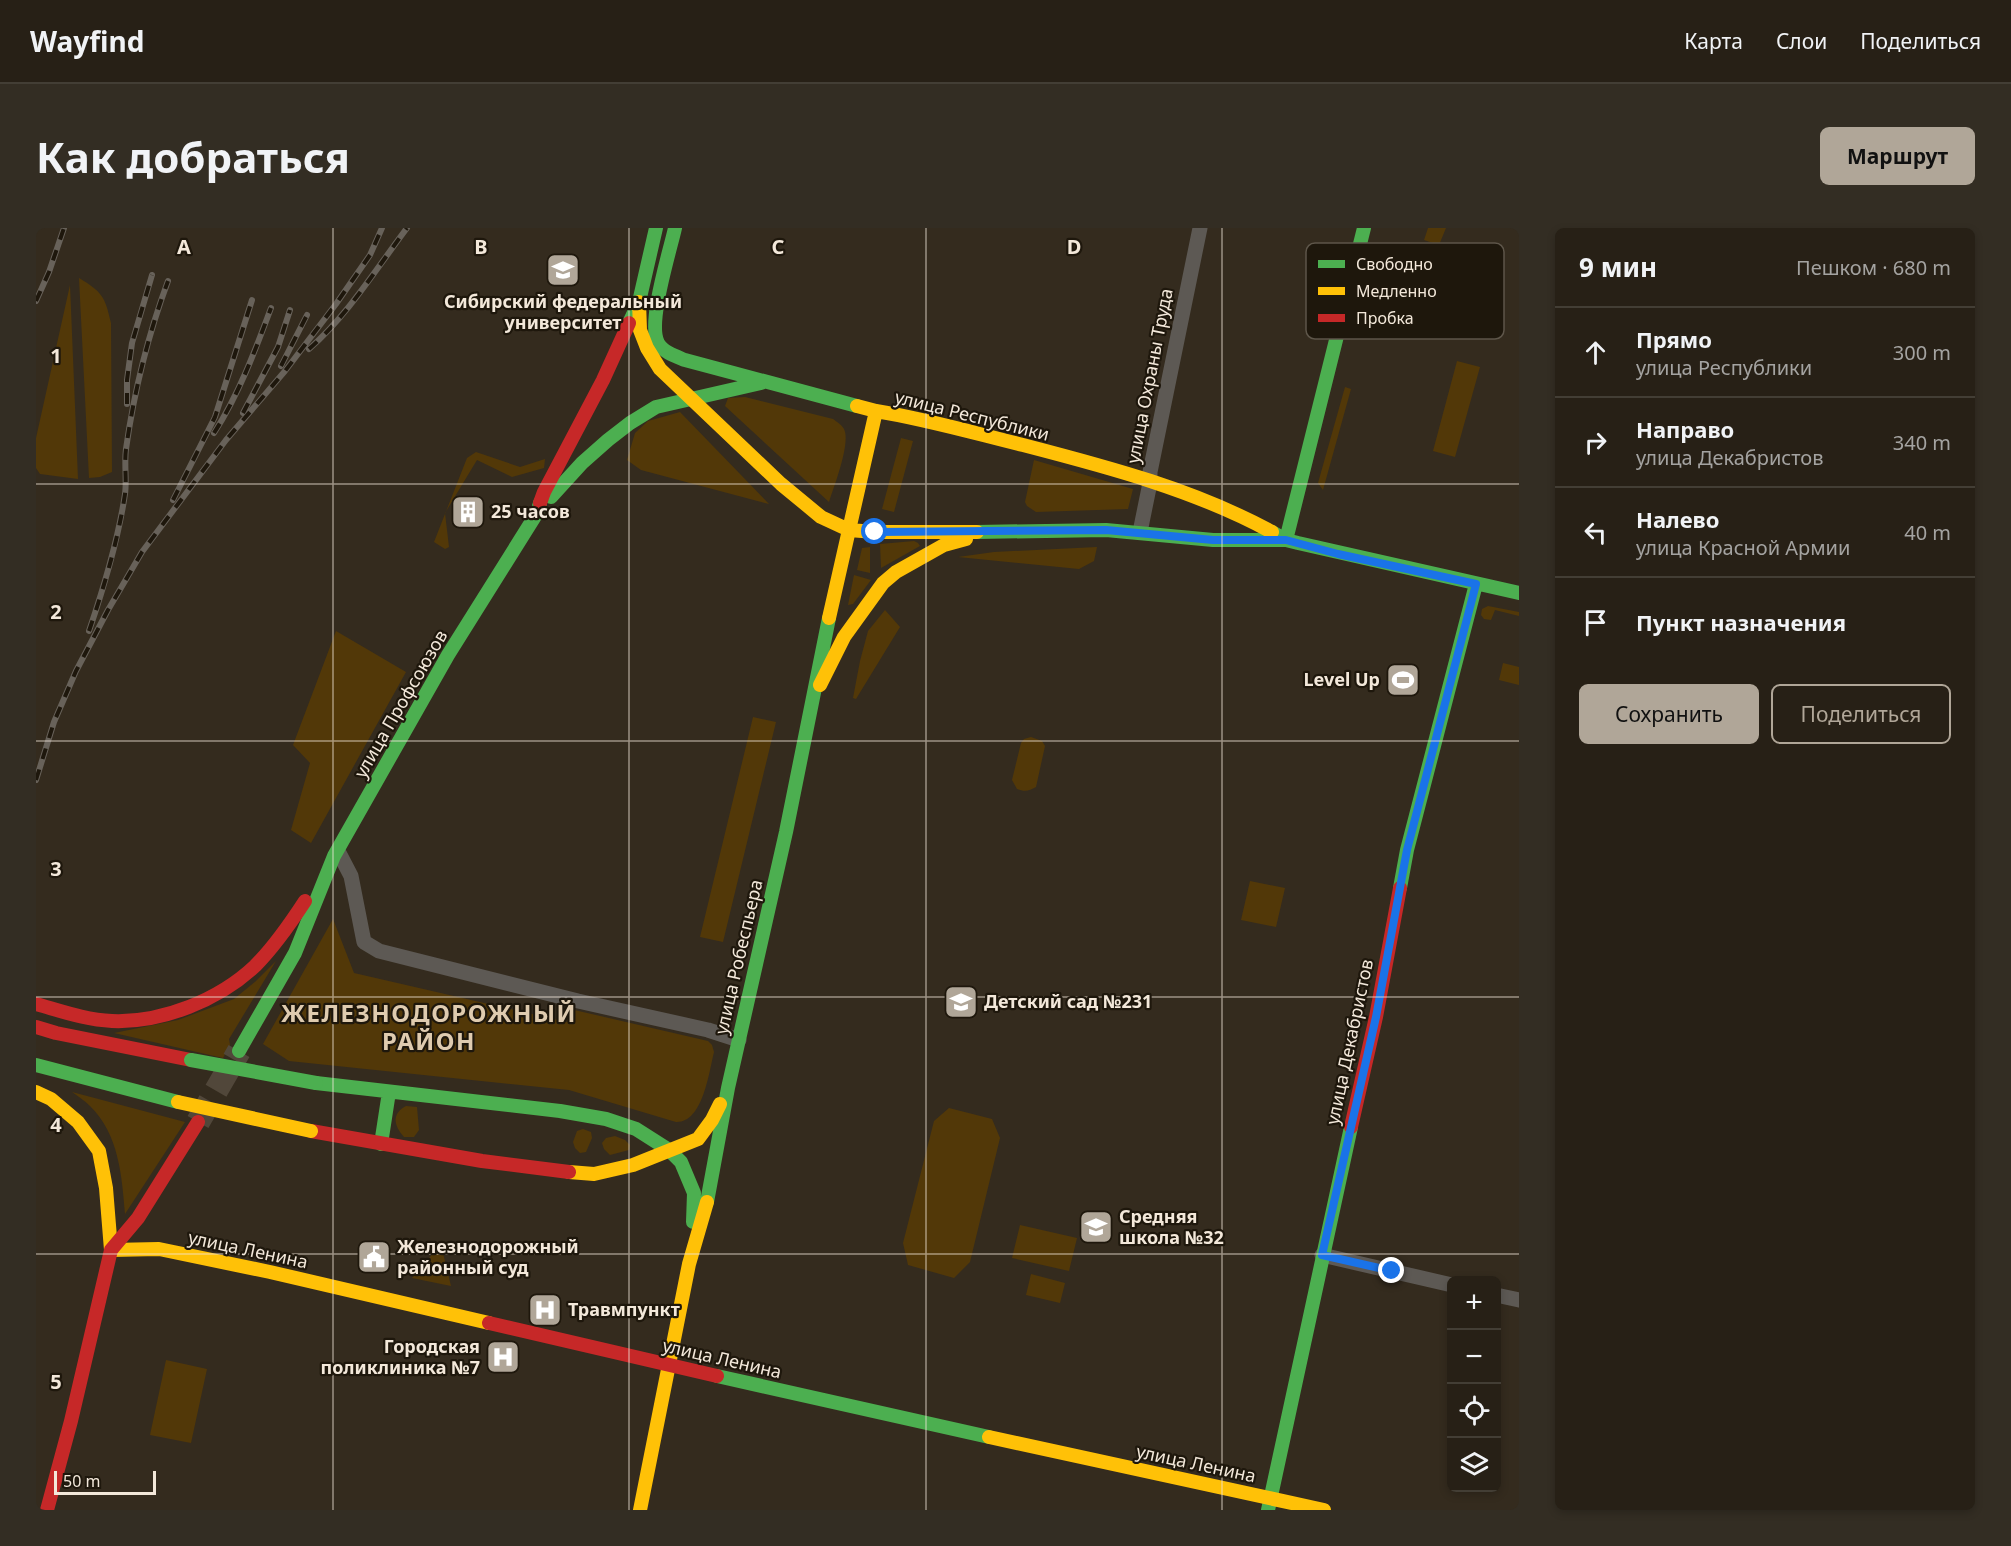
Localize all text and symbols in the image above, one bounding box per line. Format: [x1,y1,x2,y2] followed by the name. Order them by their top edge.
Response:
[30,22,144,60] text: Wayfind
[1684,27,1743,55] text: Карта
[1776,27,1827,55] text: Слои
[1860,27,1981,55] text: Поделиться
[1820,127,1975,185] button: Маршрут
[36,128,350,185] text: Как добраться
[177,233,191,260] text: A
[474,233,488,260] text: B
[772,233,785,260] text: C
[1067,233,1081,260] text: D
[1306,243,1504,339] legend
[1579,249,1657,285] text: 9 мин
[545,252,581,288] school or university icon: Сибирский федеральный университет
[1356,253,1433,275] text: Свободно
[1796,254,1951,281] text: Пешком · 680 m
[1356,280,1437,302] text: Медленно
[1120,286,1178,465] street label: улица Охраны Труда
[444,289,682,334] place label: Сибирский федеральный университет
[1356,307,1414,329] text: Пробка
[1636,324,1712,354] text: Прямо
[1579,336,1612,369] icon: ahead
[1893,339,1951,366] text: 300 m
[50,342,62,369] text: 1
[1636,354,1812,381] text: улица Республики
[892,384,1052,446] street label: улица Республики
[1636,414,1734,444] text: Направо
[1579,426,1612,459] icon: right
[1893,429,1951,456] text: 340 m
[1636,444,1823,471] text: улица Декабристов
[450,494,486,530] building icon: 25 часов
[491,499,570,523] place label: 25 часов
[1636,504,1719,534] text: Налево
[1579,516,1612,549] icon: left
[861,518,887,544] route start
[1904,519,1951,546] text: 40 m
[1636,534,1850,561] text: улица Красной Армии
[50,598,62,625] text: 2
[1579,606,1612,639] icon: arrive
[1636,607,1846,637] text: Пункт назначения
[348,625,452,782] street label: улица Профсоюзов
[1385,662,1421,698] sports icon: Level Up
[1304,667,1380,691] place label: Level Up
[1579,684,1759,744] button: Сохранить
[1771,684,1951,744] button: Поделиться
[50,855,62,882] text: 3
[709,877,768,1037] street label: улица Робеспьера
[1320,957,1378,1127] street label: улица Декабристов
[943,984,979,1020] school or university icon: Детский сад №231
[984,989,1152,1013] place label: Детский сад №231
[281,996,577,1057] district label: ЖЕЛЕЗНОДОРОЖНЫЙ РАЙОН
[50,1111,62,1138] text: 4
[1119,1204,1224,1249] place label: Средняя школа №32
[1078,1209,1114,1245] school or university icon: Средняя школа №32
[186,1225,310,1273] street label: улица Ленина
[397,1234,579,1279] place label: Железнодорожный районный суд
[356,1239,392,1275] public building icon: Железнодорожный районный суд
[1378,1257,1404,1283] route end
[1447,1276,1501,1492] map controls
[1447,1276,1501,1330] button: +
[527,1292,563,1328] hospital icon: Травмпункт
[568,1297,680,1321] place label: Травмпункт
[1447,1330,1501,1384] button: −
[660,1333,784,1383] street label: улица Ленина
[320,1334,480,1379] place label: Городская поликлиника №7
[485,1339,521,1375] hospital icon: Городская поликлиника №7
[50,1368,62,1395] text: 5
[1447,1384,1501,1438] button: locate
[1447,1438,1501,1492] button: layers
[1134,1439,1258,1487] street label: улица Ленина
[54,1468,156,1496] scale bar
[63,1470,100,1492] text: 50 m

